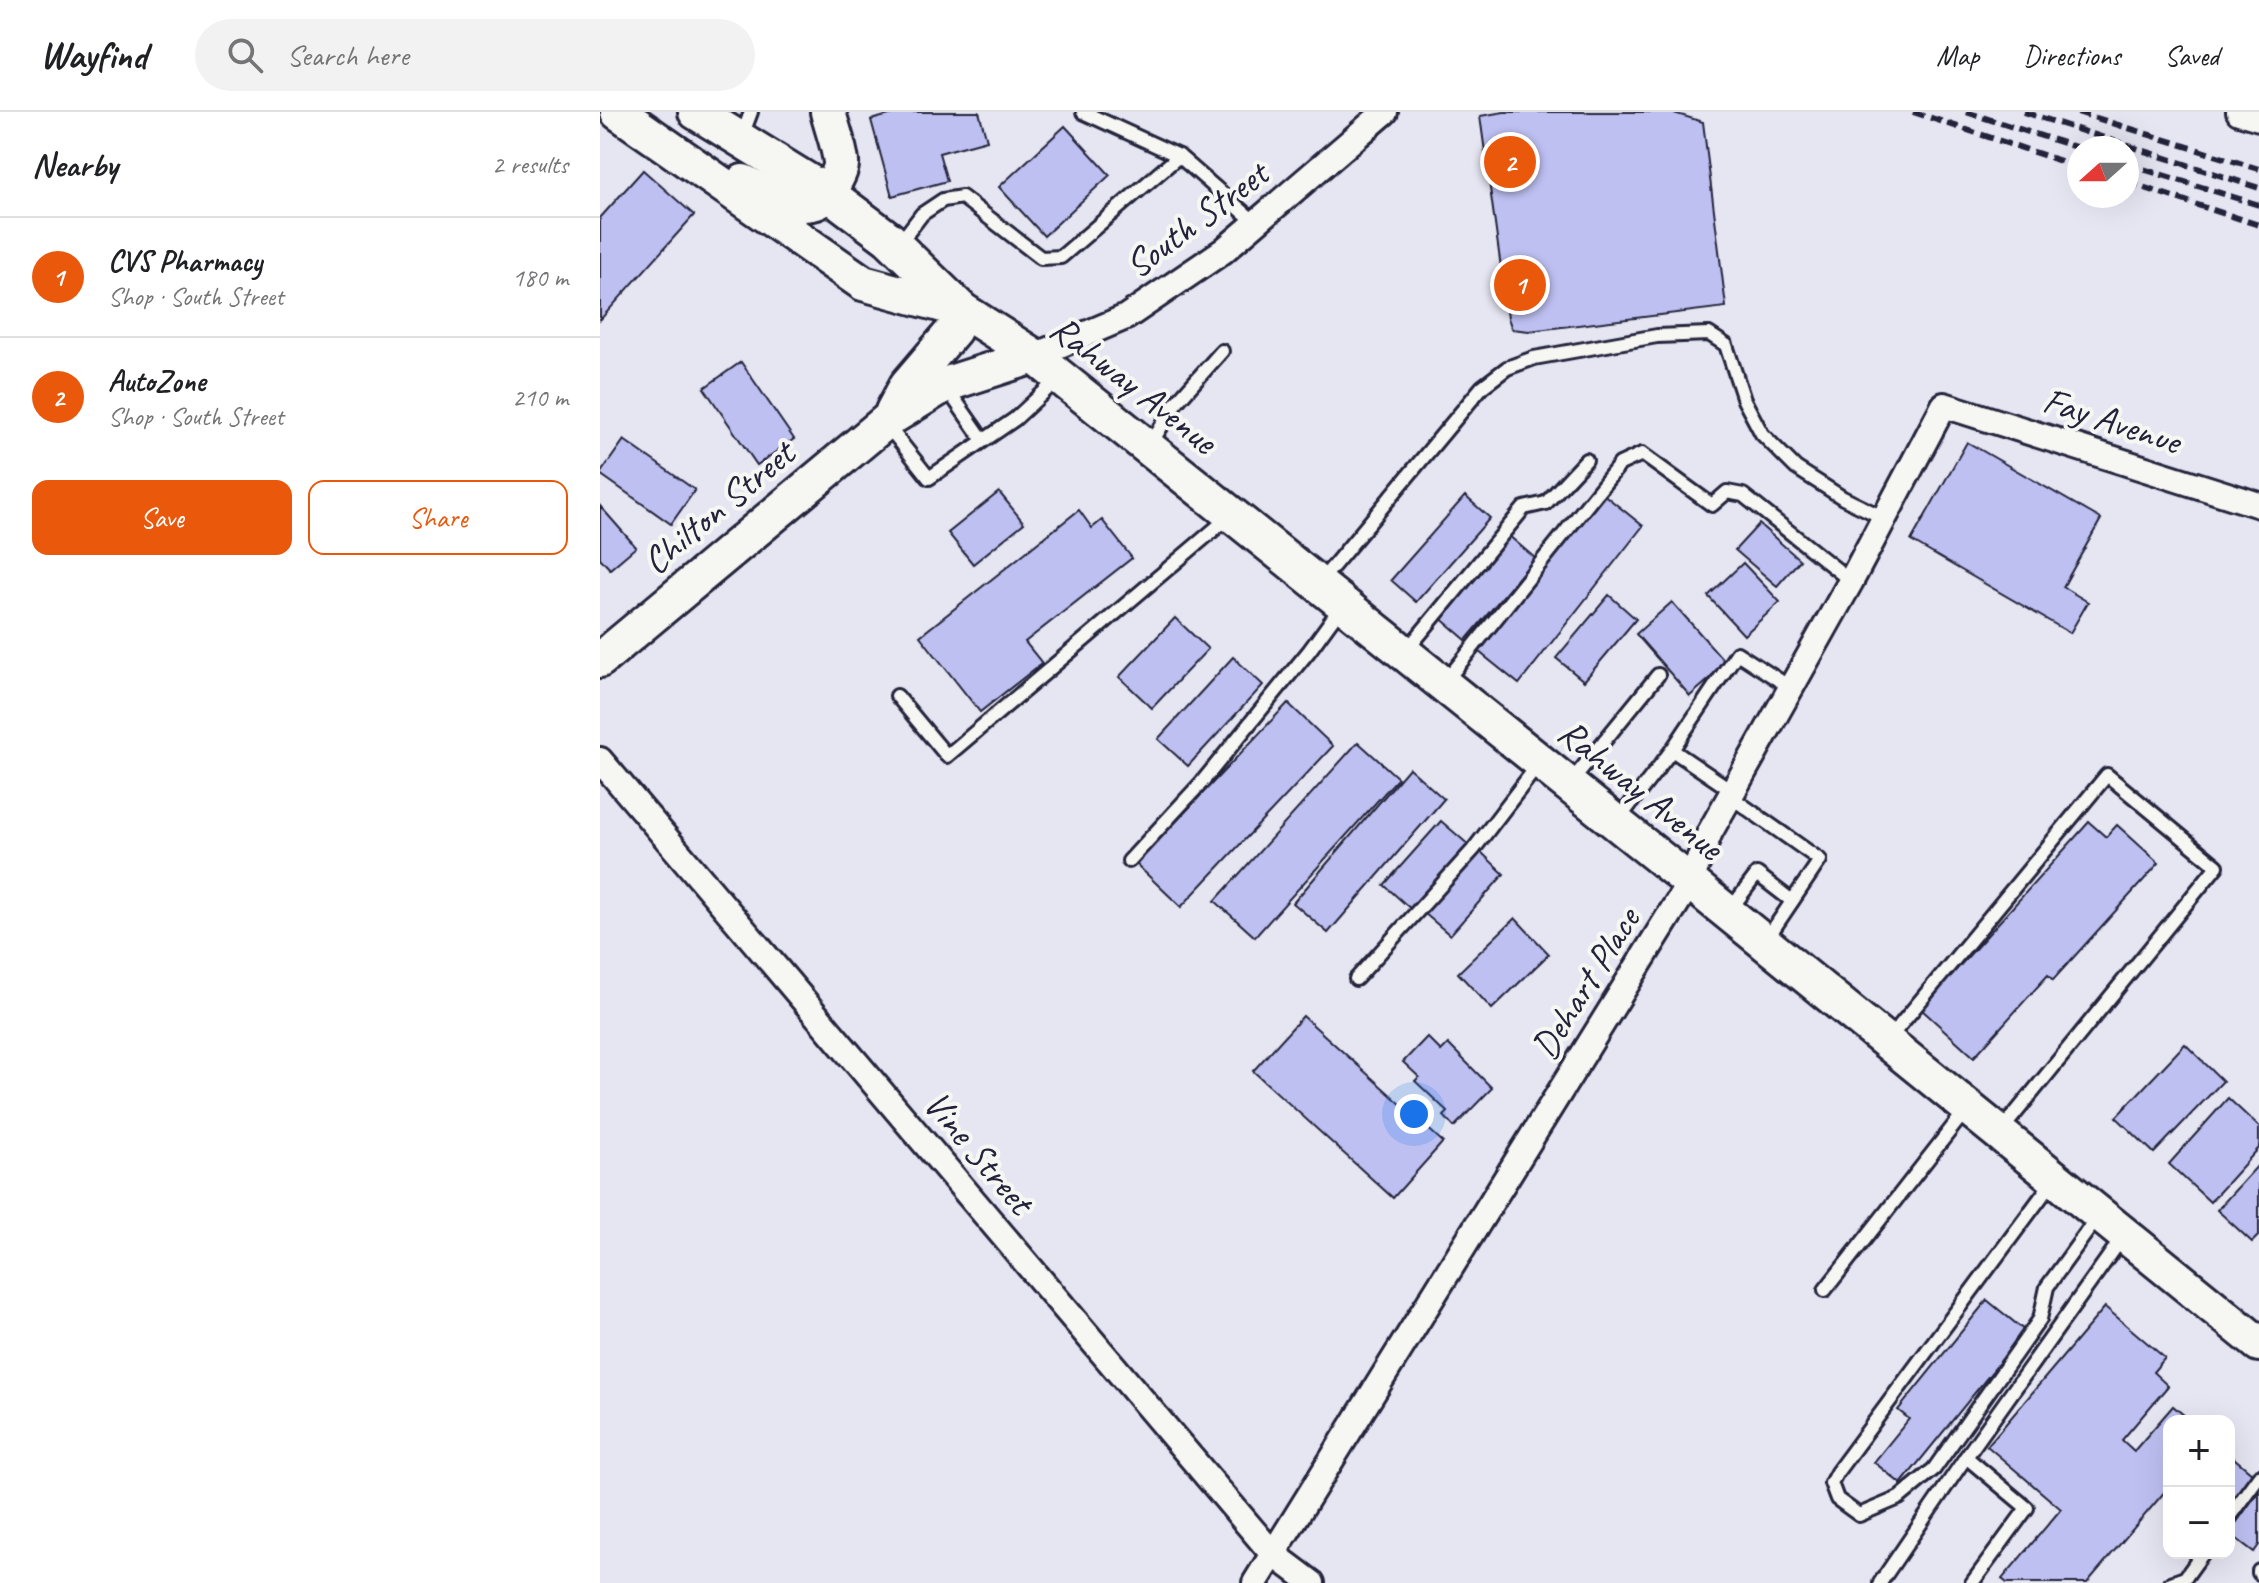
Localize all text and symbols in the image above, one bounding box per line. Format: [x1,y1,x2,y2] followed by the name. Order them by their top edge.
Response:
[195,19,755,91] search box
[40,32,147,79] text: Wayfind
[223,33,267,77] icon: search
[287,36,409,74] text: Search here
[1936,38,1979,73] text: Map
[2023,38,2121,73] text: Directions
[2165,38,2219,73] text: Saved
[1484,132,1536,192] pin: 2
[2067,136,2139,208] north arrow
[32,143,118,186] text: Nearby
[492,148,568,181] text: 2 results
[1116,148,1280,288] street label: South Street
[108,242,262,280] text: CVS Pharmacy
[1494,255,1546,315] pin: 1
[52,261,64,294] text: 1
[512,261,568,294] text: 180 m
[108,280,284,313] text: Shop · South Street
[1041,305,1229,466] street label: Rahway Avenue
[108,362,205,400] text: AutoZone
[2037,376,2189,466] street label: Fay Avenue
[52,381,64,414] text: 2
[512,381,568,414] text: 210 m
[108,400,284,433] text: Shop · South Street
[633,428,806,584] street label: Chilton Street
[32,480,292,555] button: Save
[308,480,568,555] button: Share
[1549,709,1735,872] street label: Rahway Avenue
[1521,897,1651,1067] street label: Dehart Place
[914,1081,1046,1226] street label: Vine Street
[1394,1094,1434,1134] your location
[2163,1415,2235,1559] map controls
[2163,1415,2235,1487] button: +
[2163,1487,2235,1559] button: −

